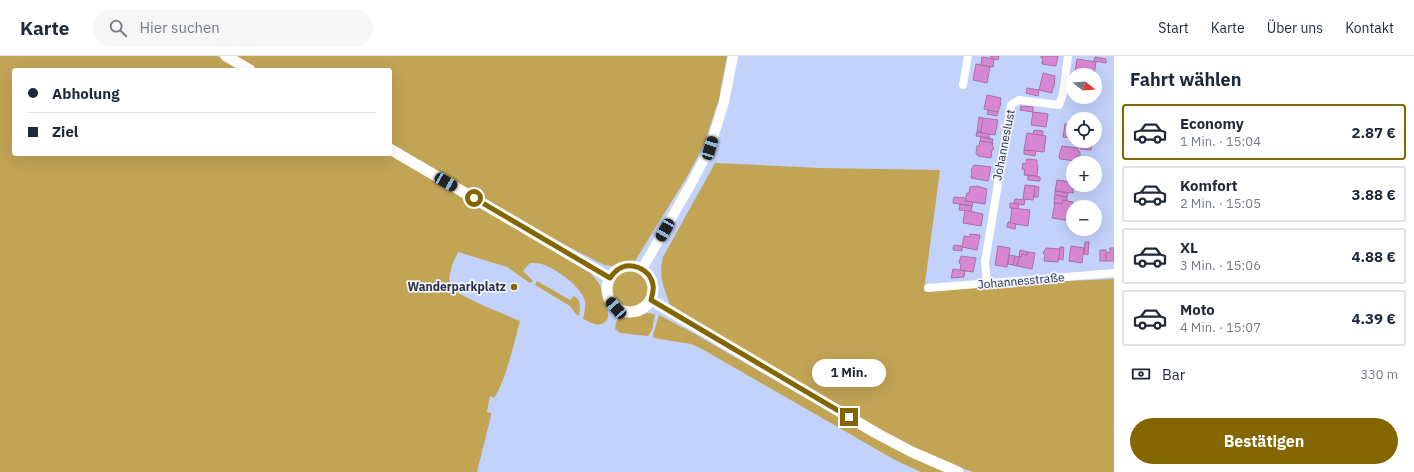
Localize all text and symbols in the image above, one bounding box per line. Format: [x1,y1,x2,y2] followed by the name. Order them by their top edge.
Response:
[93,10,373,46] search box
[20,16,69,40] text: Karte
[107,17,129,39] icon: search
[139,18,220,37] text: Hier suchen
[1158,19,1189,37] text: Start
[1211,19,1245,37] text: Karte
[1267,19,1323,37] text: Über uns
[1345,19,1394,37] text: Kontakt
[1066,68,1102,104] north arrow
[1066,68,1102,236] map controls
[1130,68,1241,91] text: Fahrt wählen
[52,84,120,103] text: Abholung
[989,108,1018,182] street label: Johanneslust
[1066,112,1102,148] button: locate
[1132,114,1168,150] icon: car
[1180,114,1244,133] text: Economy
[52,122,78,141] text: Ziel
[1351,123,1396,142] text: 2.87 €
[1180,133,1261,150] text: 1 Min. · 15:04
[701,135,719,161] car
[1066,156,1102,192] button: +
[433,171,459,193] car
[1132,176,1168,212] icon: car
[1180,176,1238,195] text: Komfort
[1351,185,1396,204] text: 3.88 €
[465,189,483,207] route start
[1180,195,1261,212] text: 2 Min. · 15:05
[1066,200,1102,236] button: −
[654,217,676,243] car
[1132,238,1168,274] icon: car
[1180,238,1198,257] text: XL
[1351,247,1396,266] text: 4.88 €
[1180,257,1261,274] text: 3 Min. · 15:06
[977,269,1065,292] street label: Johannesstraße
[407,279,506,294] place label: Wanderparkplatz
[509,282,519,292] marker: Wanderparkplatz
[604,295,628,321] car
[1132,300,1168,336] icon: car
[1180,300,1215,319] text: Moto
[1351,309,1396,328] text: 4.39 €
[1180,319,1261,336] text: 4 Min. · 15:07
[812,359,886,387] callout: 1 Min.
[1130,363,1152,385] icon: cash
[830,364,868,381] text: 1 Min.
[1162,365,1185,384] text: Bar
[1360,366,1398,383] text: 330 m
[840,408,858,426] route end
[1130,418,1398,464] button: Bestätigen

